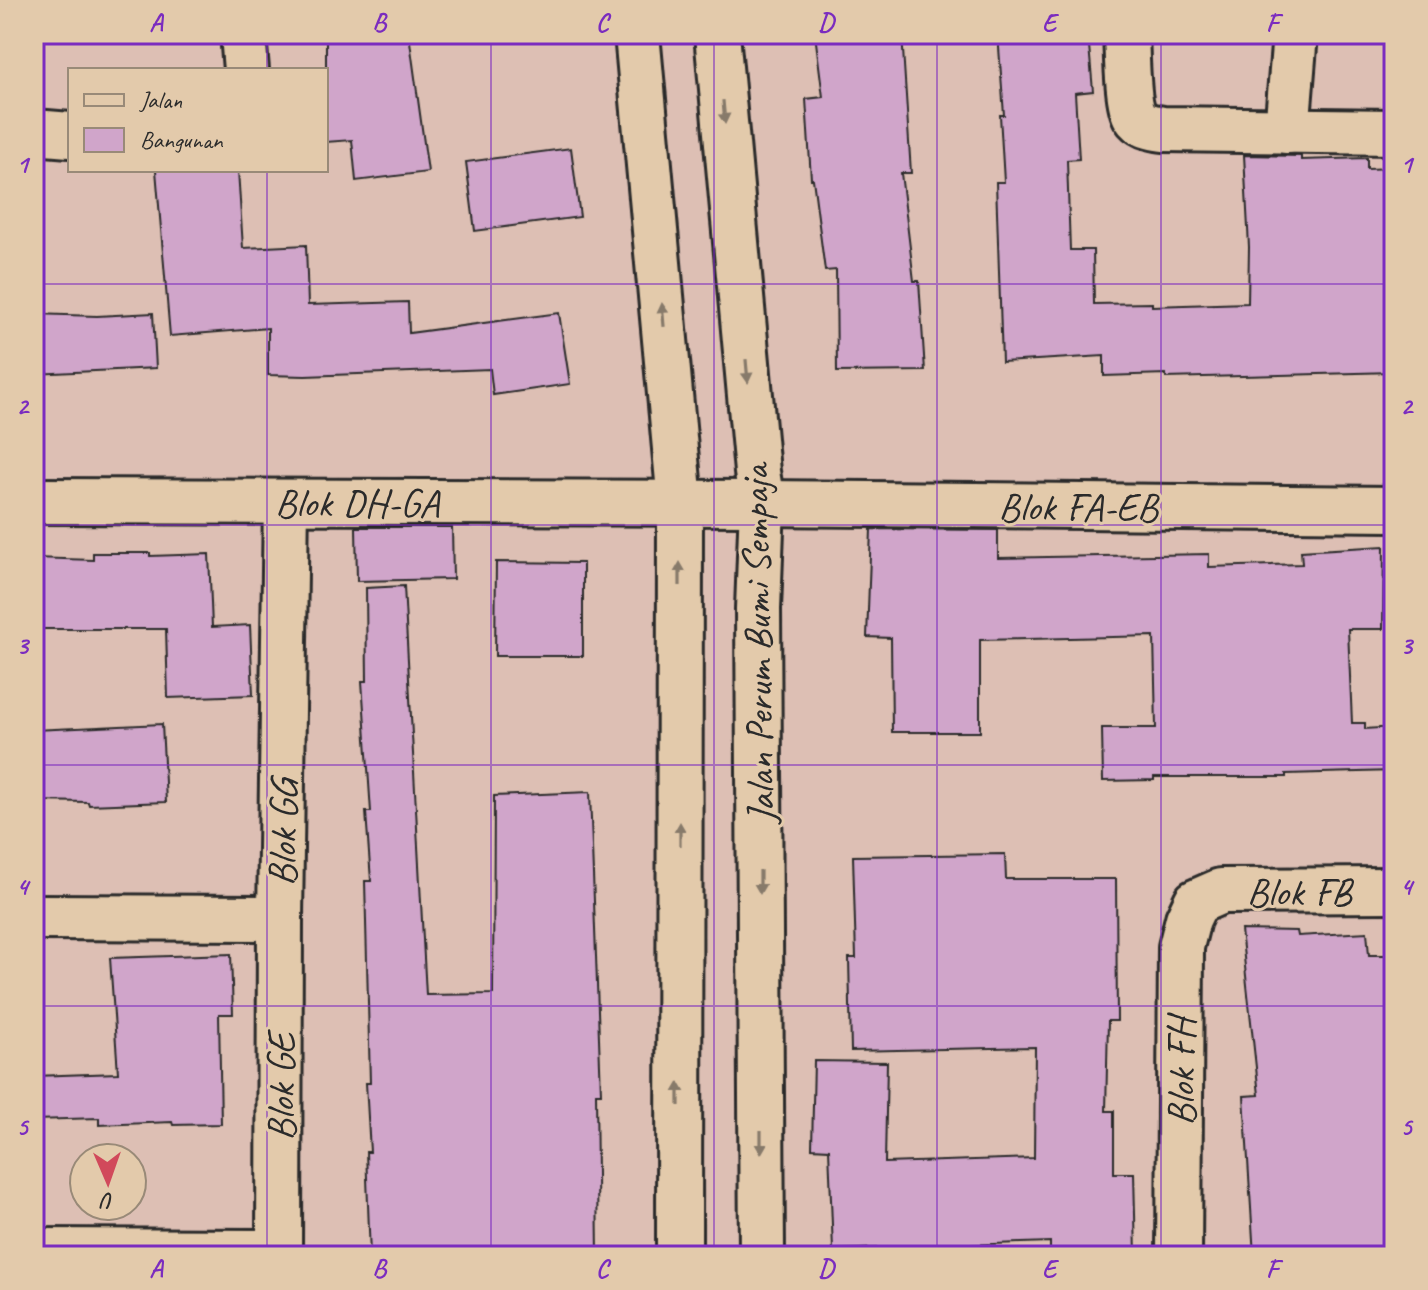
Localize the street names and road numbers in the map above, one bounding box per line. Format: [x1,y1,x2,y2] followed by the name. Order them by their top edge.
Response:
[730,461,786,826] street label: Jalan Perum Bumi Sempaja
[275,478,441,528] street label: Blok DH-GA
[998,482,1160,532] street label: Blok FA-EB
[257,774,309,887] street label: Blok GG
[1247,867,1355,917] street label: Blok FB
[1156,1012,1206,1126] street label: Blok FH
[256,1028,306,1141] street label: Blok GE

